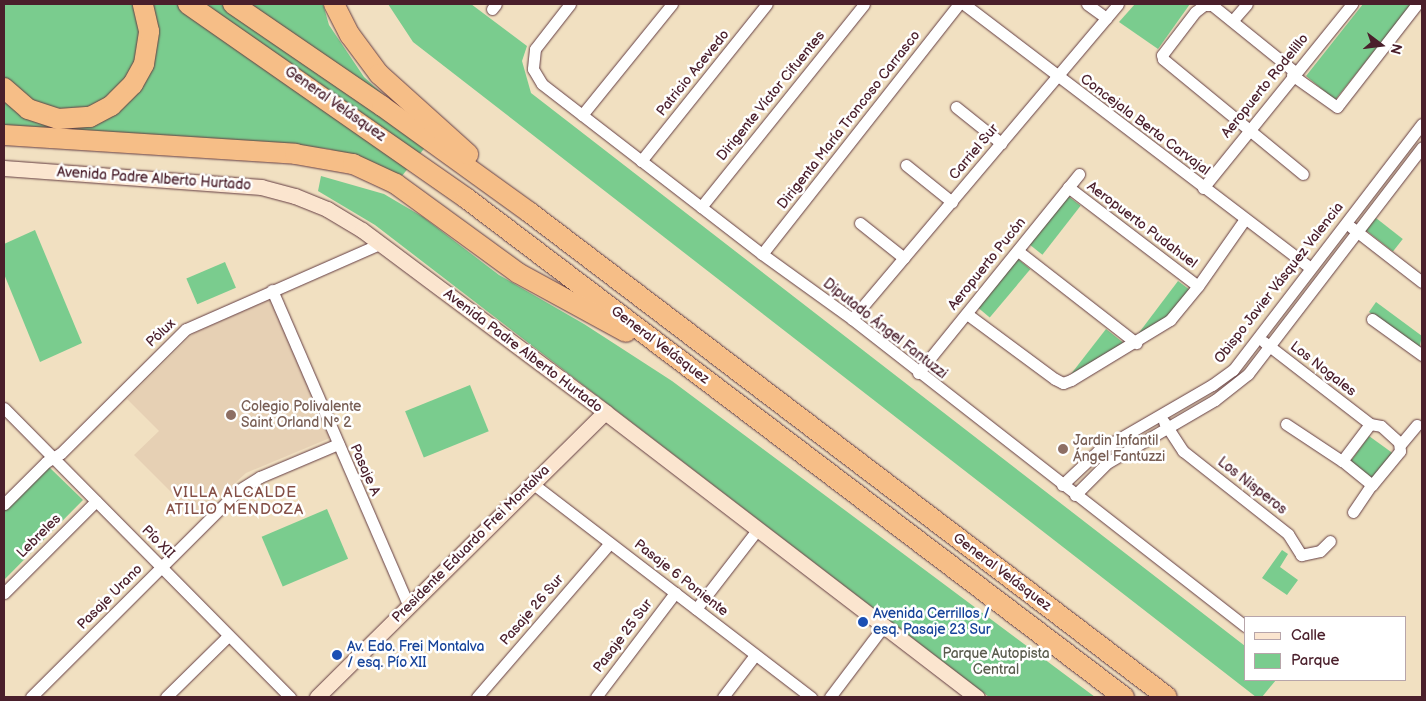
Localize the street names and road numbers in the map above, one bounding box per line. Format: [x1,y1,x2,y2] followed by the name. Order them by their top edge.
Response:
[653,27,733,119] street label: Patricio Acevedo
[774,27,924,213] street label: Dirigenta María Troncoso Carrasco
[713,28,829,164] street label: Dirigente Víctor Cifuentes
[1218,31,1312,141] street label: Aeropuerto Rodelillo
[281,63,389,145] street label: General Velásquez
[1077,71,1213,179] street label: Concejala Berta Carvajal
[946,121,1002,183] street label: Carriel Sur
[56,164,252,194] street label: Avenida Padre Alberto Hurtado
[1084,178,1200,272] street label: Aeropuerto Pudahuel
[1210,199,1348,367] street label: Obispo Javier Vásquez Valencia
[945,214,1029,314] street label: Aeropuerto Pucón
[819,275,951,383] street label: Diputado Ángel Fantuzzi
[440,286,606,416] street label: Avenida Padre Alberto Hurtado
[607,302,713,388] street label: General Velásquez
[143,315,179,351] street label: Pólux
[1287,338,1359,400] street label: Los Nogales
[346,441,384,499] street label: Pasaje A
[1214,454,1290,518] street label: Los Nisperos
[389,462,553,626] street label: Presidente Eduardo Frei Montalva
[14,511,64,561] street label: Lebreles
[138,522,178,562] street label: Pío XII
[949,529,1055,615] street label: General Velásquez
[631,536,731,620] street label: Pasaje 6 Poniente
[74,561,146,633] street label: Pasaje Urano
[497,571,567,649] street label: Pasaje 26 Sur
[590,596,656,676] street label: Pasaje 25 Sur

